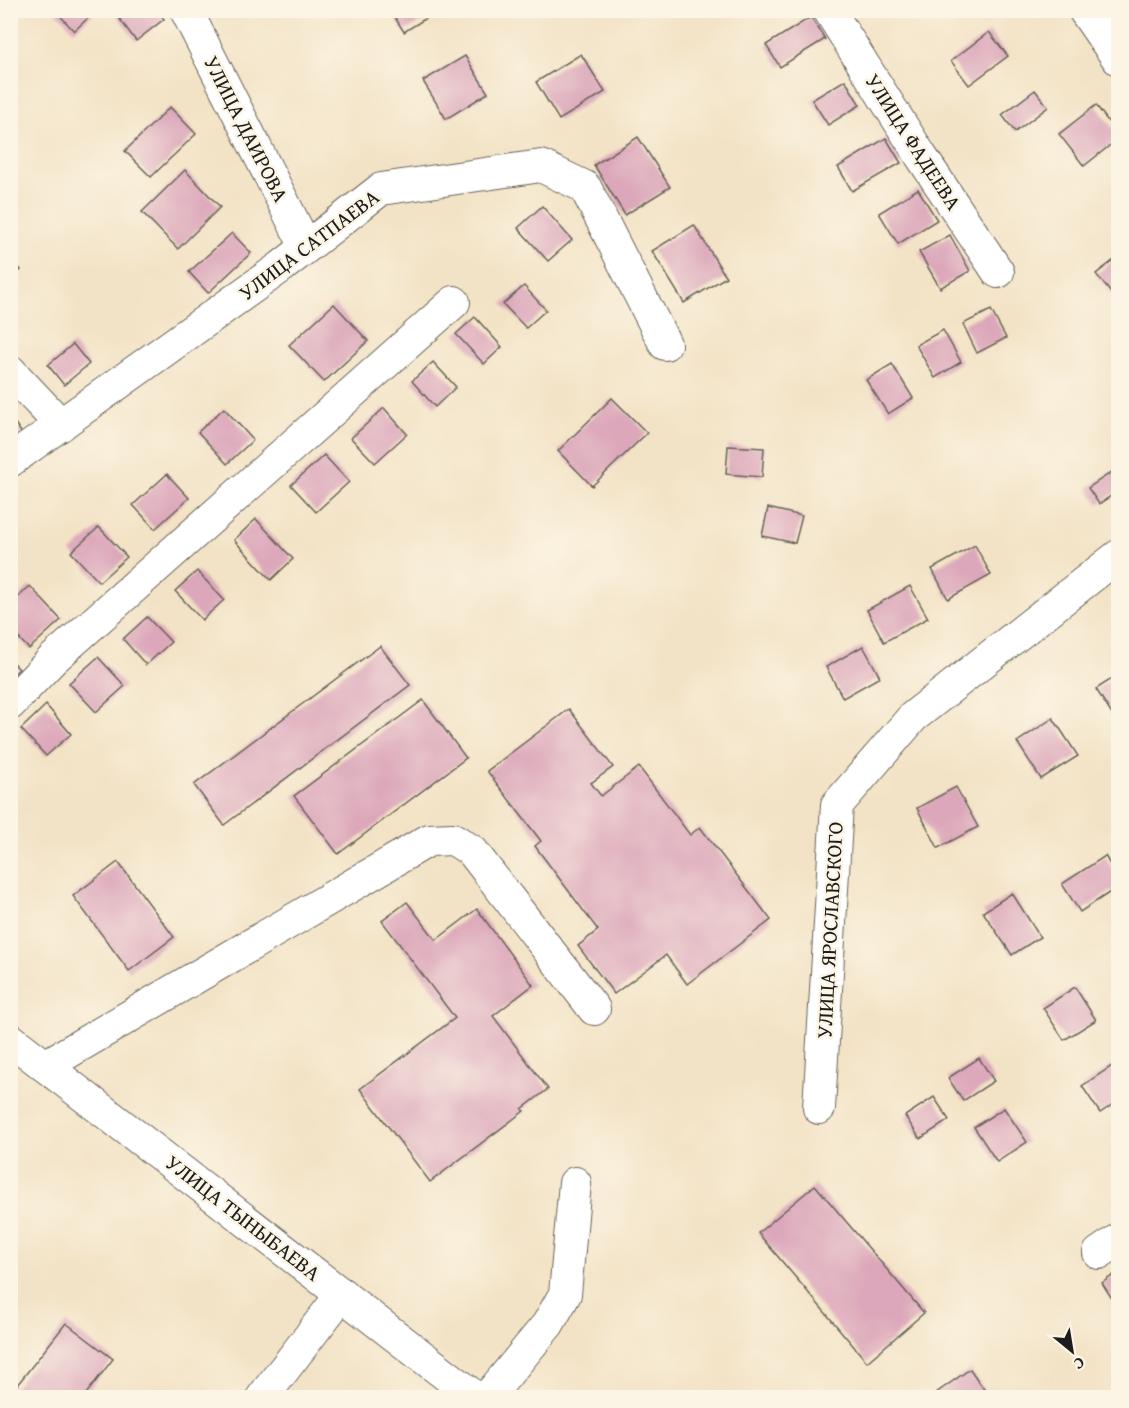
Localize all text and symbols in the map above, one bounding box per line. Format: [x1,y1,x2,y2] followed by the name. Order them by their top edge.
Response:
[196,50,297,207] street label: УЛИЦА ДАИРОВА
[858,68,969,216] street label: УЛИЦА ФАДЕЕВА
[232,181,386,308] street label: УЛИЦА САТПАЕВА
[808,821,851,1039] street label: УЛИЦА ЯРОСЛАВСКОГО
[159,1147,328,1288] street label: УЛИЦА ТЫНЫБАЕВА
[1042,1321,1102,1381] north arrow
[1070,1351,1089,1377] text: С

